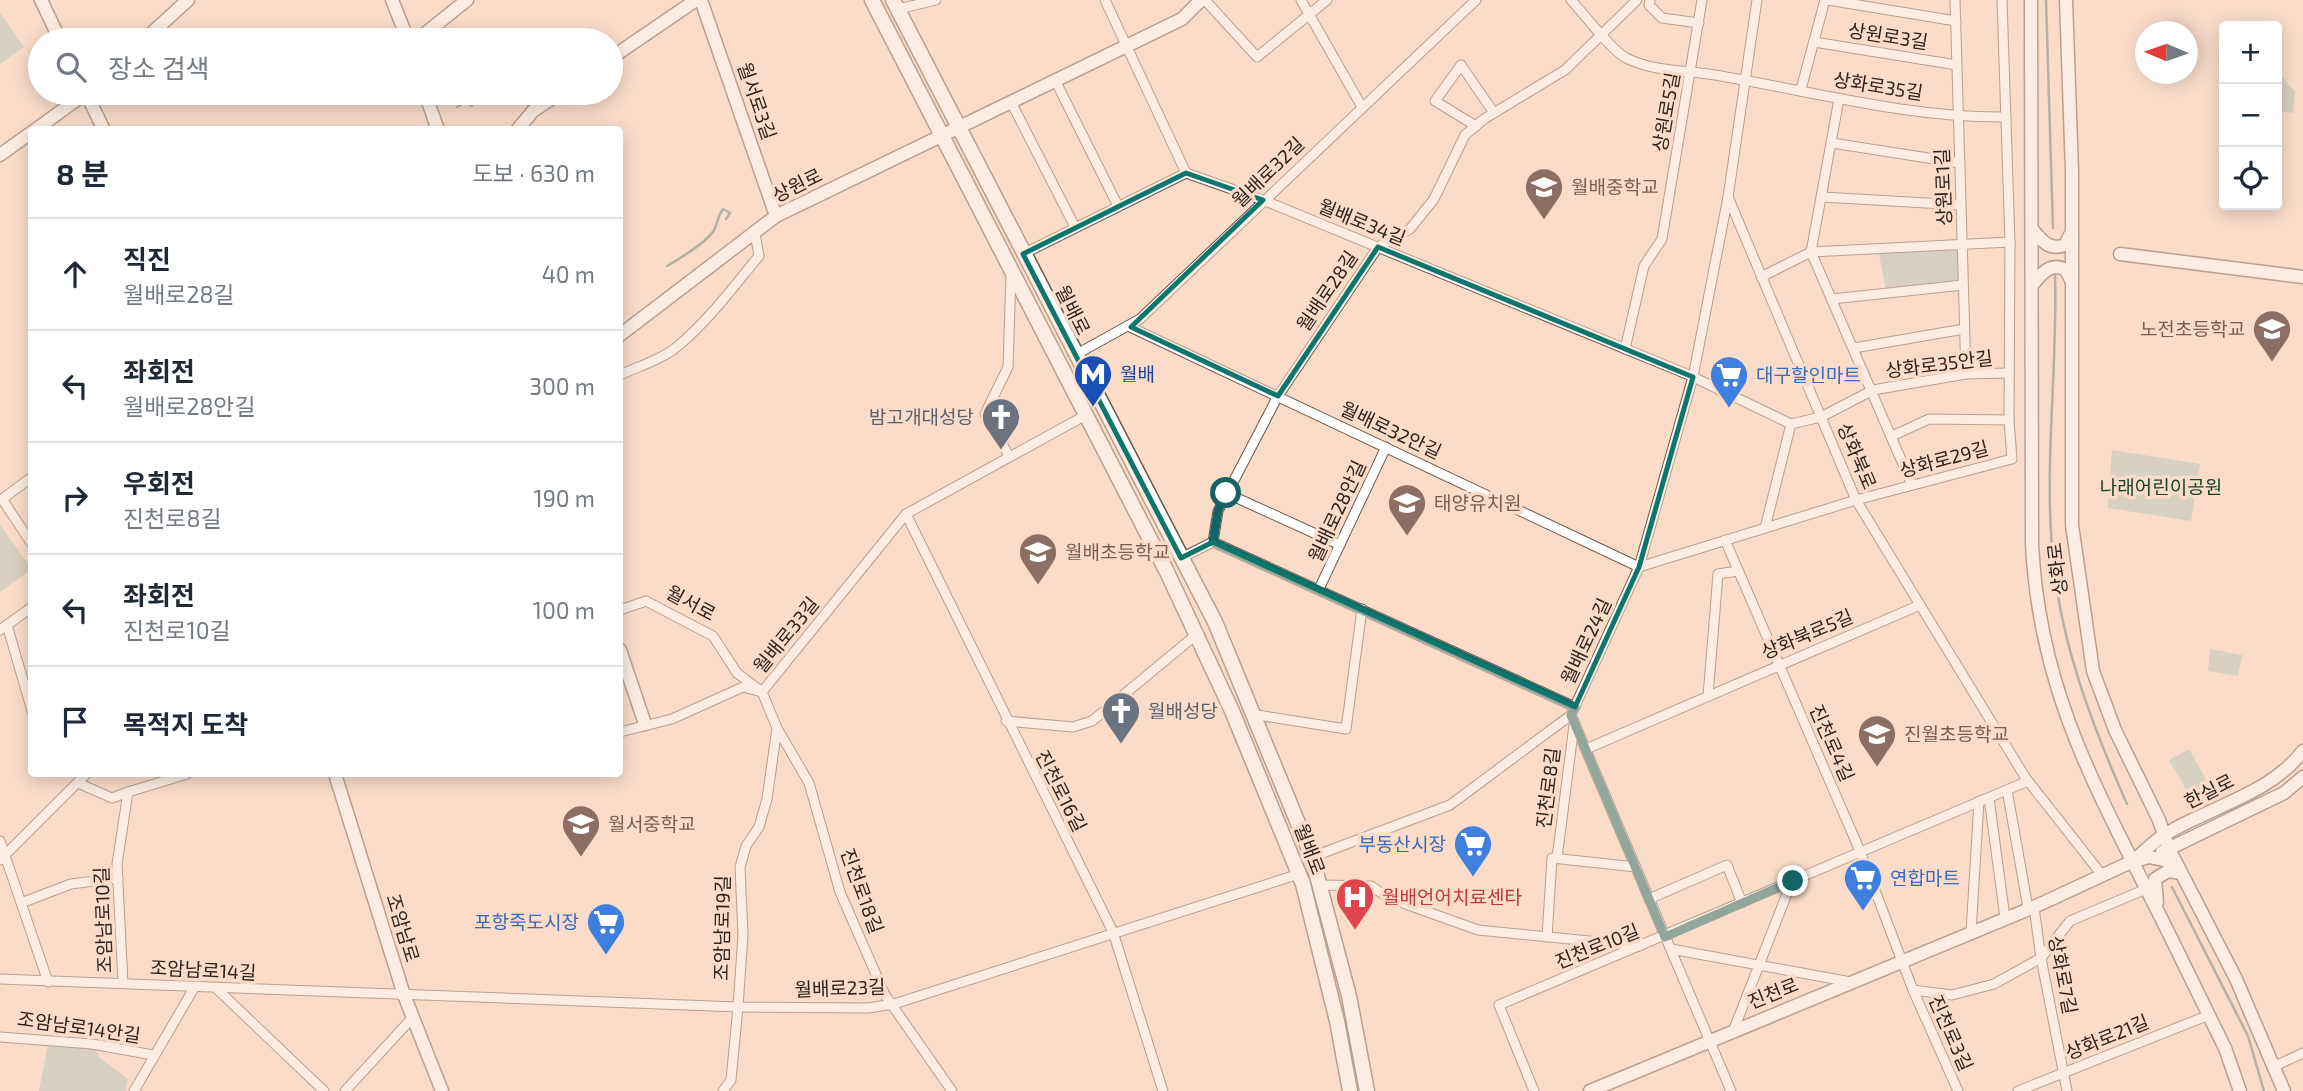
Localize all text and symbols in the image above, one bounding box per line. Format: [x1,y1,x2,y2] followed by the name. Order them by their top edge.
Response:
[1847,18,1930,53] street label: 상원로3길
[2135,21,2198,84] north arrow
[2219,21,2282,210] map controls
[2219,21,2282,84] button: +
[28,28,623,105] search box
[52,48,90,86] icon: search
[108,52,209,83] text: 장소 검색
[733,59,781,143] street label: 월서로3길
[1832,67,1925,104] street label: 상화로35길
[1647,70,1684,153] street label: 상원로5길
[2219,84,2282,147] button: −
[1227,132,1308,212] street label: 월배로32길
[2219,147,2282,210] button: locate
[1930,148,1955,226] street label: 상원로1길
[56,155,109,191] text: 8 분
[472,159,595,187] text: 도보 · 630 m
[768,163,825,206] street label: 상원로
[1523,166,1565,221] school or university icon: 월배중학교
[1571,175,1658,198] place label: 월배중학교
[1315,194,1409,249] street label: 월배로34길
[123,243,171,274] text: 직진
[1291,246,1362,335] street label: 월배로28길
[56,255,94,293] icon: ahead
[542,260,595,288] text: 40 m
[123,280,235,308] text: 월배로28길
[1051,281,1096,338] street label: 월배로
[2251,308,2293,363] school or university icon: 노전초등학교
[2140,317,2245,340] place label: 노전초등학교
[1884,345,1994,382] street label: 상화로35안길
[1072,353,1114,408] metro station icon: 월배
[1708,354,1750,409] supermarket icon: 대구할인마트
[123,355,195,386] text: 좌회전
[1120,362,1155,385] place label: 월배
[1756,363,1861,386] place label: 대구할인마트
[56,367,94,405] icon: left
[529,372,595,400] text: 300 m
[123,392,256,420] text: 월배로28안길
[980,396,1022,451] church icon: 밤고개대성당
[1337,396,1445,463] street label: 월배로32안길
[869,405,974,428] place label: 밤고개대성당
[1833,419,1882,492] street label: 상화북로
[1897,436,1991,481] street label: 상화로29길
[1303,456,1370,565] street label: 월배로28안길
[123,467,195,498] text: 우회전
[2100,475,2222,498] park label: 나래어린이공원
[1210,477,1241,508] route start
[56,479,94,517] icon: right
[1386,482,1428,537] school or university icon: 태양유치원
[534,484,595,512] text: 190 m
[1434,491,1521,514] place label: 태양유치원
[123,504,222,532] text: 진천로8길
[1017,531,1059,586] school or university icon: 월배초등학교
[1065,540,1170,563] place label: 월배초등학교
[2042,542,2071,596] street label: 상화로
[123,579,195,610] text: 좌회전
[663,580,720,625] street label: 월서로
[56,591,94,629] icon: left
[748,592,823,677] street label: 월배로33길
[1556,594,1615,687] street label: 월배로24길
[533,596,595,624] text: 100 m
[1757,604,1856,663] street label: 상화북로5길
[123,616,231,644] text: 진천로10길
[1100,690,1142,745] church icon: 월배성당
[1148,699,1218,722] place label: 월배성당
[1805,701,1860,785] street label: 진천로4길
[56,703,94,741] icon: arrive
[123,708,248,739] text: 목적지 도착
[1856,713,1898,768] school or university icon: 진월초등학교
[1904,722,2009,745] place label: 진월초등학교
[1031,746,1092,835] street label: 진천로16길
[1531,746,1564,830] street label: 진천로8길
[2180,768,2237,813] street label: 한실로
[560,803,602,858] school or university icon: 월서중학교
[608,812,695,835] place label: 월서중학교
[1290,820,1331,877] street label: 월배로
[1452,823,1494,878] supermarket icon: 부동산시장
[1359,832,1446,855] place label: 부동산시장
[836,845,888,937] street label: 진천로18길
[1842,857,1884,912] supermarket icon: 연합마트
[1777,865,1808,896] route end
[89,866,116,974] street label: 조암남로10길
[1890,866,1960,889] place label: 연합마트
[709,875,734,981] street label: 조암남로19길
[1334,876,1376,931] hospital icon: 월배언어치료센타
[1382,885,1522,908] place label: 월배언어치료센타
[382,891,425,965] street label: 조암남로
[585,901,627,956] supermarket icon: 포항죽도시장
[474,910,579,933] place label: 포항죽도시장
[1551,918,1642,973] street label: 진천로10길
[2045,934,2082,1016] street label: 상화로7길
[149,955,257,984] street label: 조암남로14길
[1744,972,1801,1013] street label: 진천로
[794,974,886,1001] street label: 월배로23길
[1925,991,1978,1074] street label: 진천로3길
[16,1006,142,1047] street label: 조암남로14안길
[2062,1009,2152,1064] street label: 상화로21길

